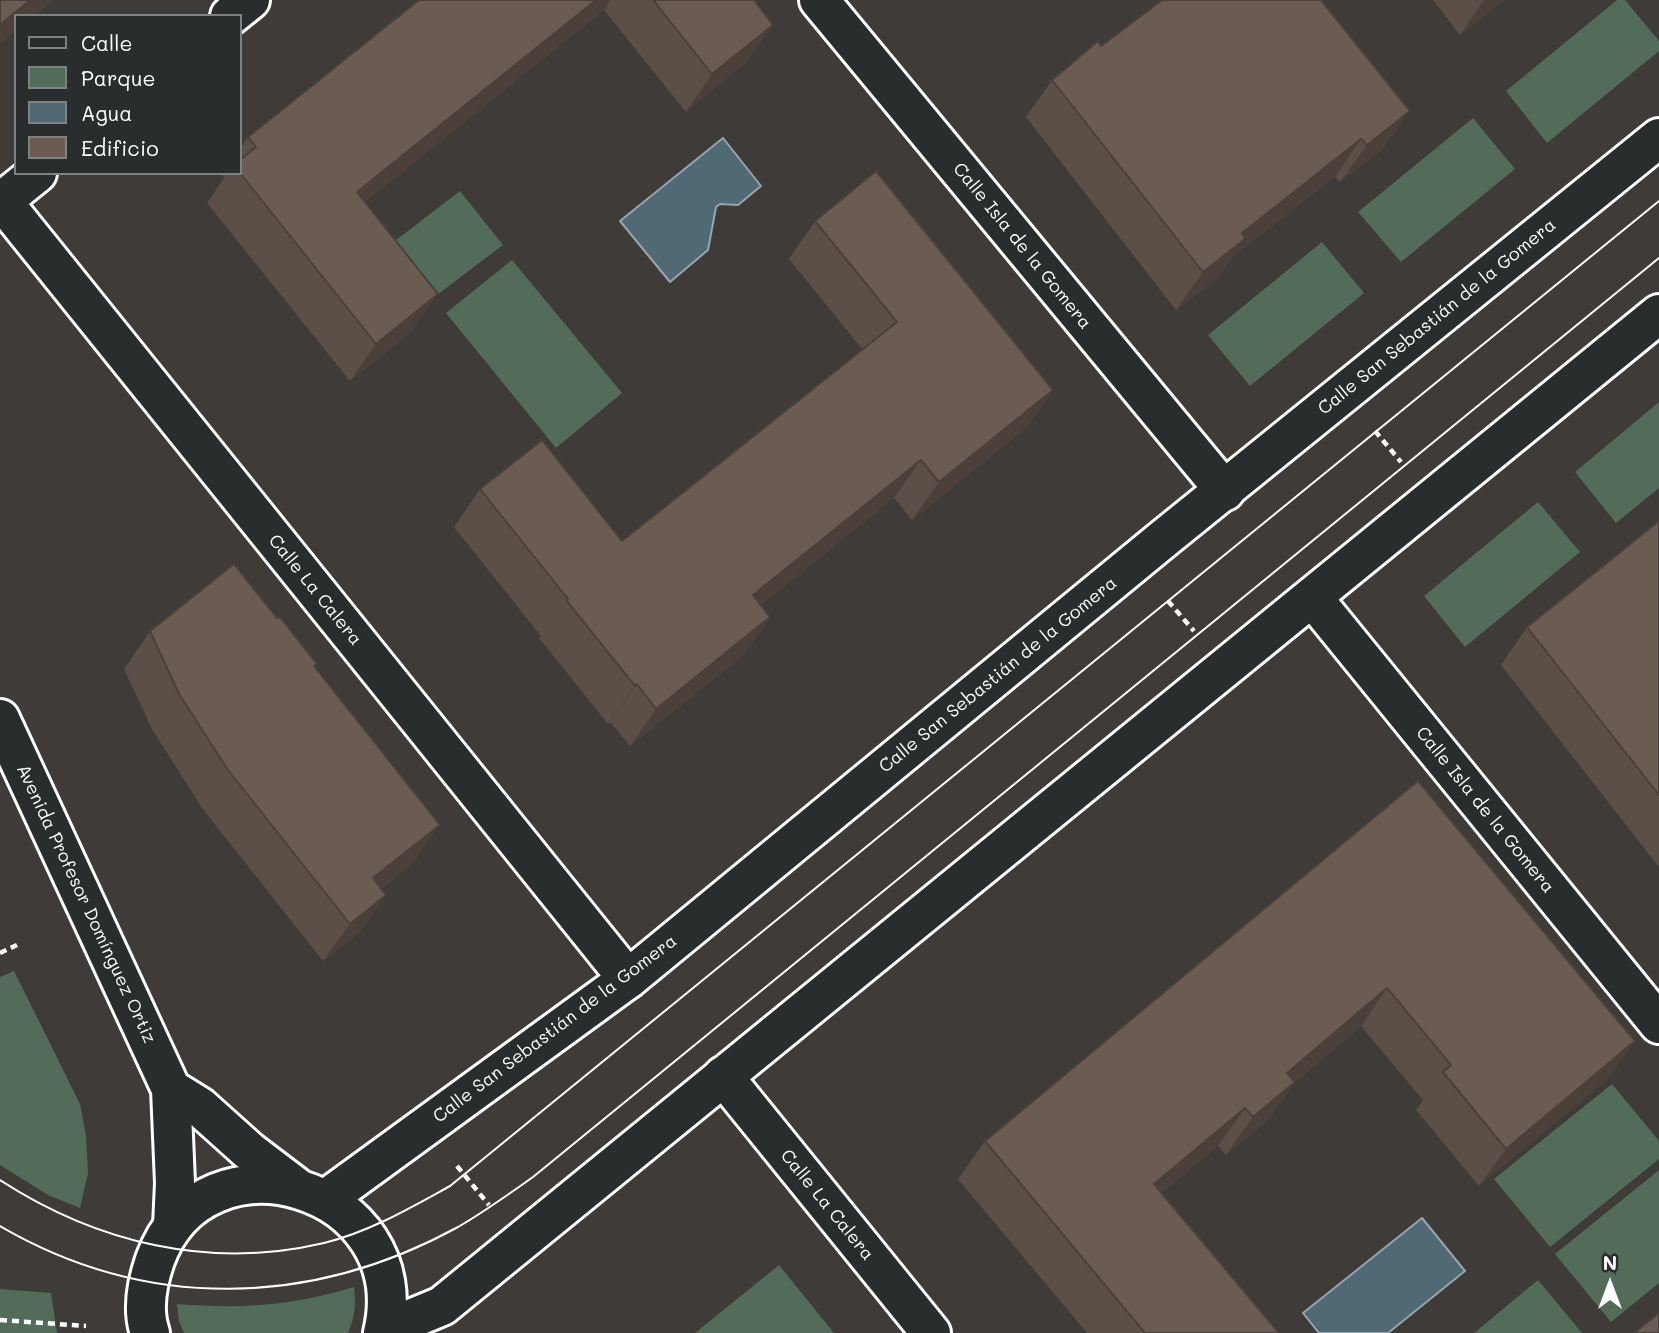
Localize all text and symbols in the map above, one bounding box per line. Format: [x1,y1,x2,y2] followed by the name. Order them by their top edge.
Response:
[14,14,242,175] legend
[81,29,133,56] text: Calle
[81,64,155,91] text: Parque
[81,99,132,126] text: Agua
[81,134,159,161] text: Edificio
[948,159,1096,333] street label: Calle Isla de la Gomera
[1314,214,1560,420] street label: Calle San Sebastián de la Gomera
[264,530,366,650] street label: Calle La Calera
[875,572,1121,778] street label: Calle San Sebastián de la Gomera
[1411,723,1559,897] street label: Calle Isla de la Gomera
[12,761,160,1047] street label: Avenida Profesor Domínguez Ortiz
[429,930,681,1128] street label: Calle San Sebastián de la Gomera
[776,1145,878,1265] street label: Calle La Calera
[1575,1249,1645,1319] north arrow
[1603,1250,1617,1275] text: N

